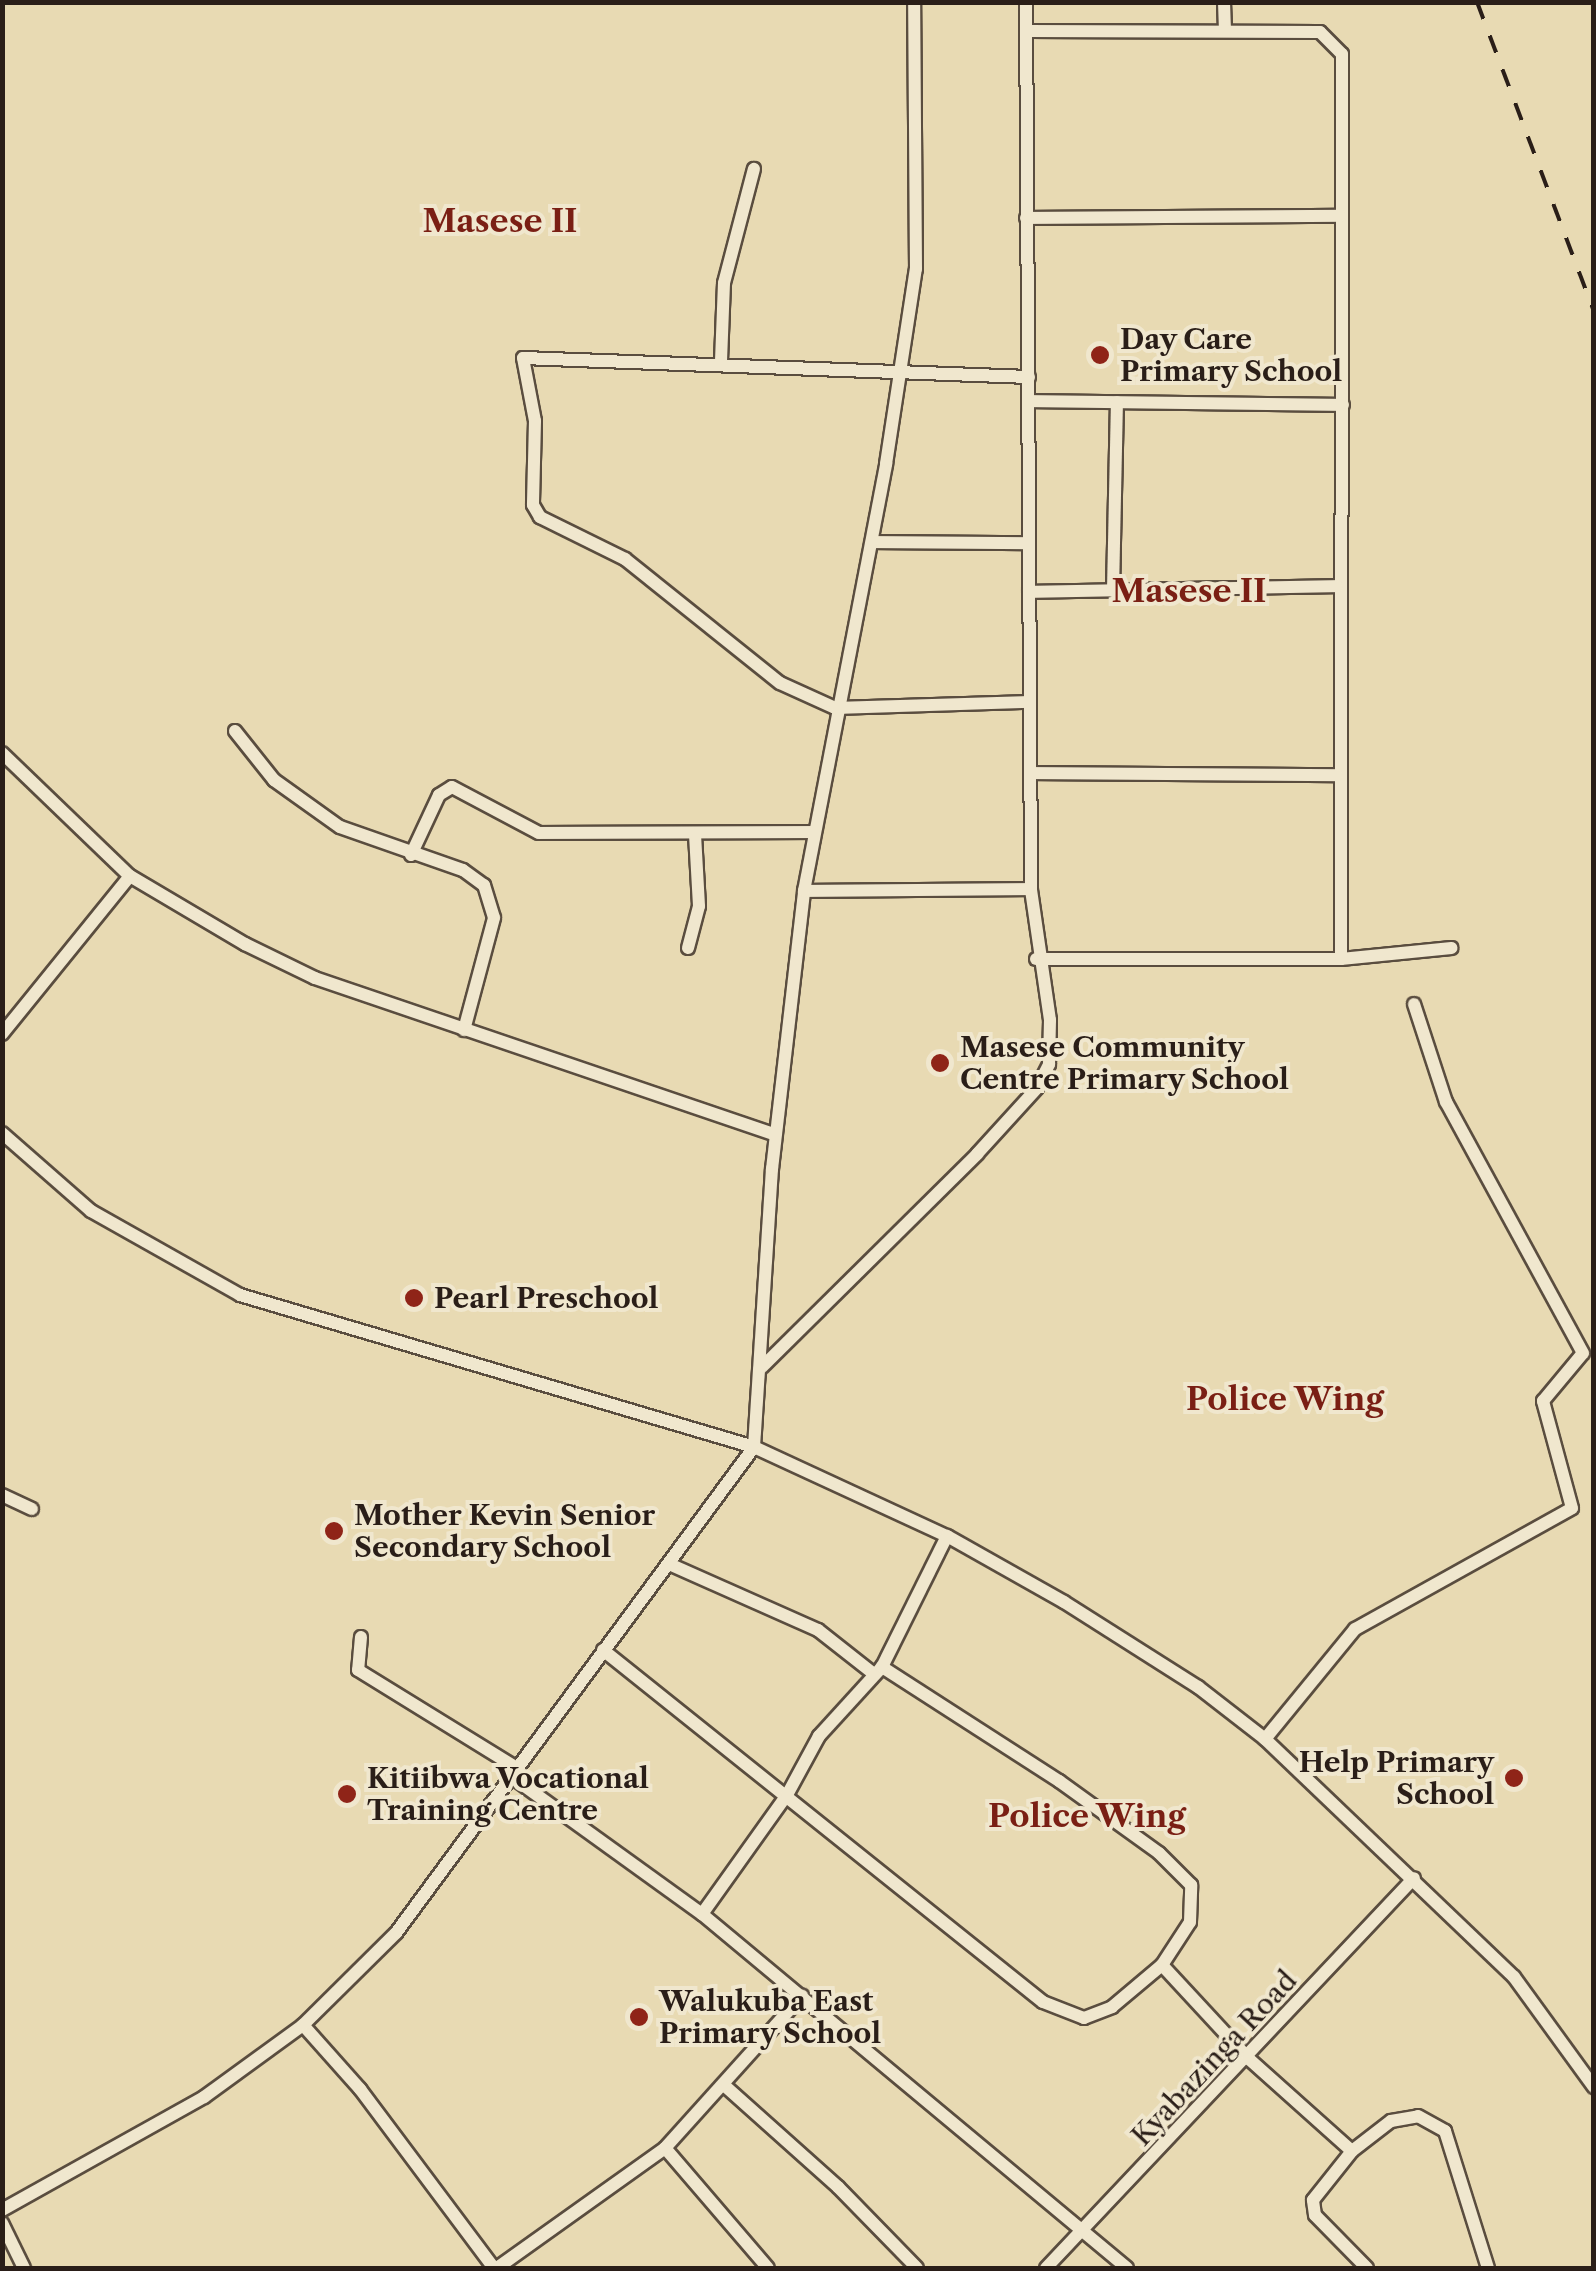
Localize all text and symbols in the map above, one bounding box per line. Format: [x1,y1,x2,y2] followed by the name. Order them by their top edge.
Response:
[422,202,578,240] district label: Masese II
[1120,322,1343,388] place label: Day Care Primary School
[1089,344,1111,366] marker: Day Care Primary School
[1111,572,1267,610] district label: Masese II
[960,1030,1290,1096] place label: Masese Community Centre Primary School
[929,1052,951,1074] marker: Masese Community Centre Primary School
[434,1281,658,1315] place label: Pearl Preschool
[403,1287,425,1309] marker: Pearl Preschool
[1186,1380,1384,1418] district label: Police Wing
[354,1498,655,1564] place label: Mother Kevin Senior Secondary School
[323,1520,345,1542] marker: Mother Kevin Senior Secondary School
[1299,1745,1494,1811] place label: Help Primary School
[367,1761,650,1827] place label: Kitiibwa Vocational Training Centre
[1503,1767,1525,1789] marker: Help Primary School
[336,1783,358,1805] marker: Kitiibwa Vocational Training Centre
[988,1797,1186,1835] district label: Police Wing
[1124,1963,1304,2153] street label: Kyabazinga Road
[659,1984,882,2050] place label: Walukuba East Primary School
[628,2006,650,2028] marker: Walukuba East Primary School

